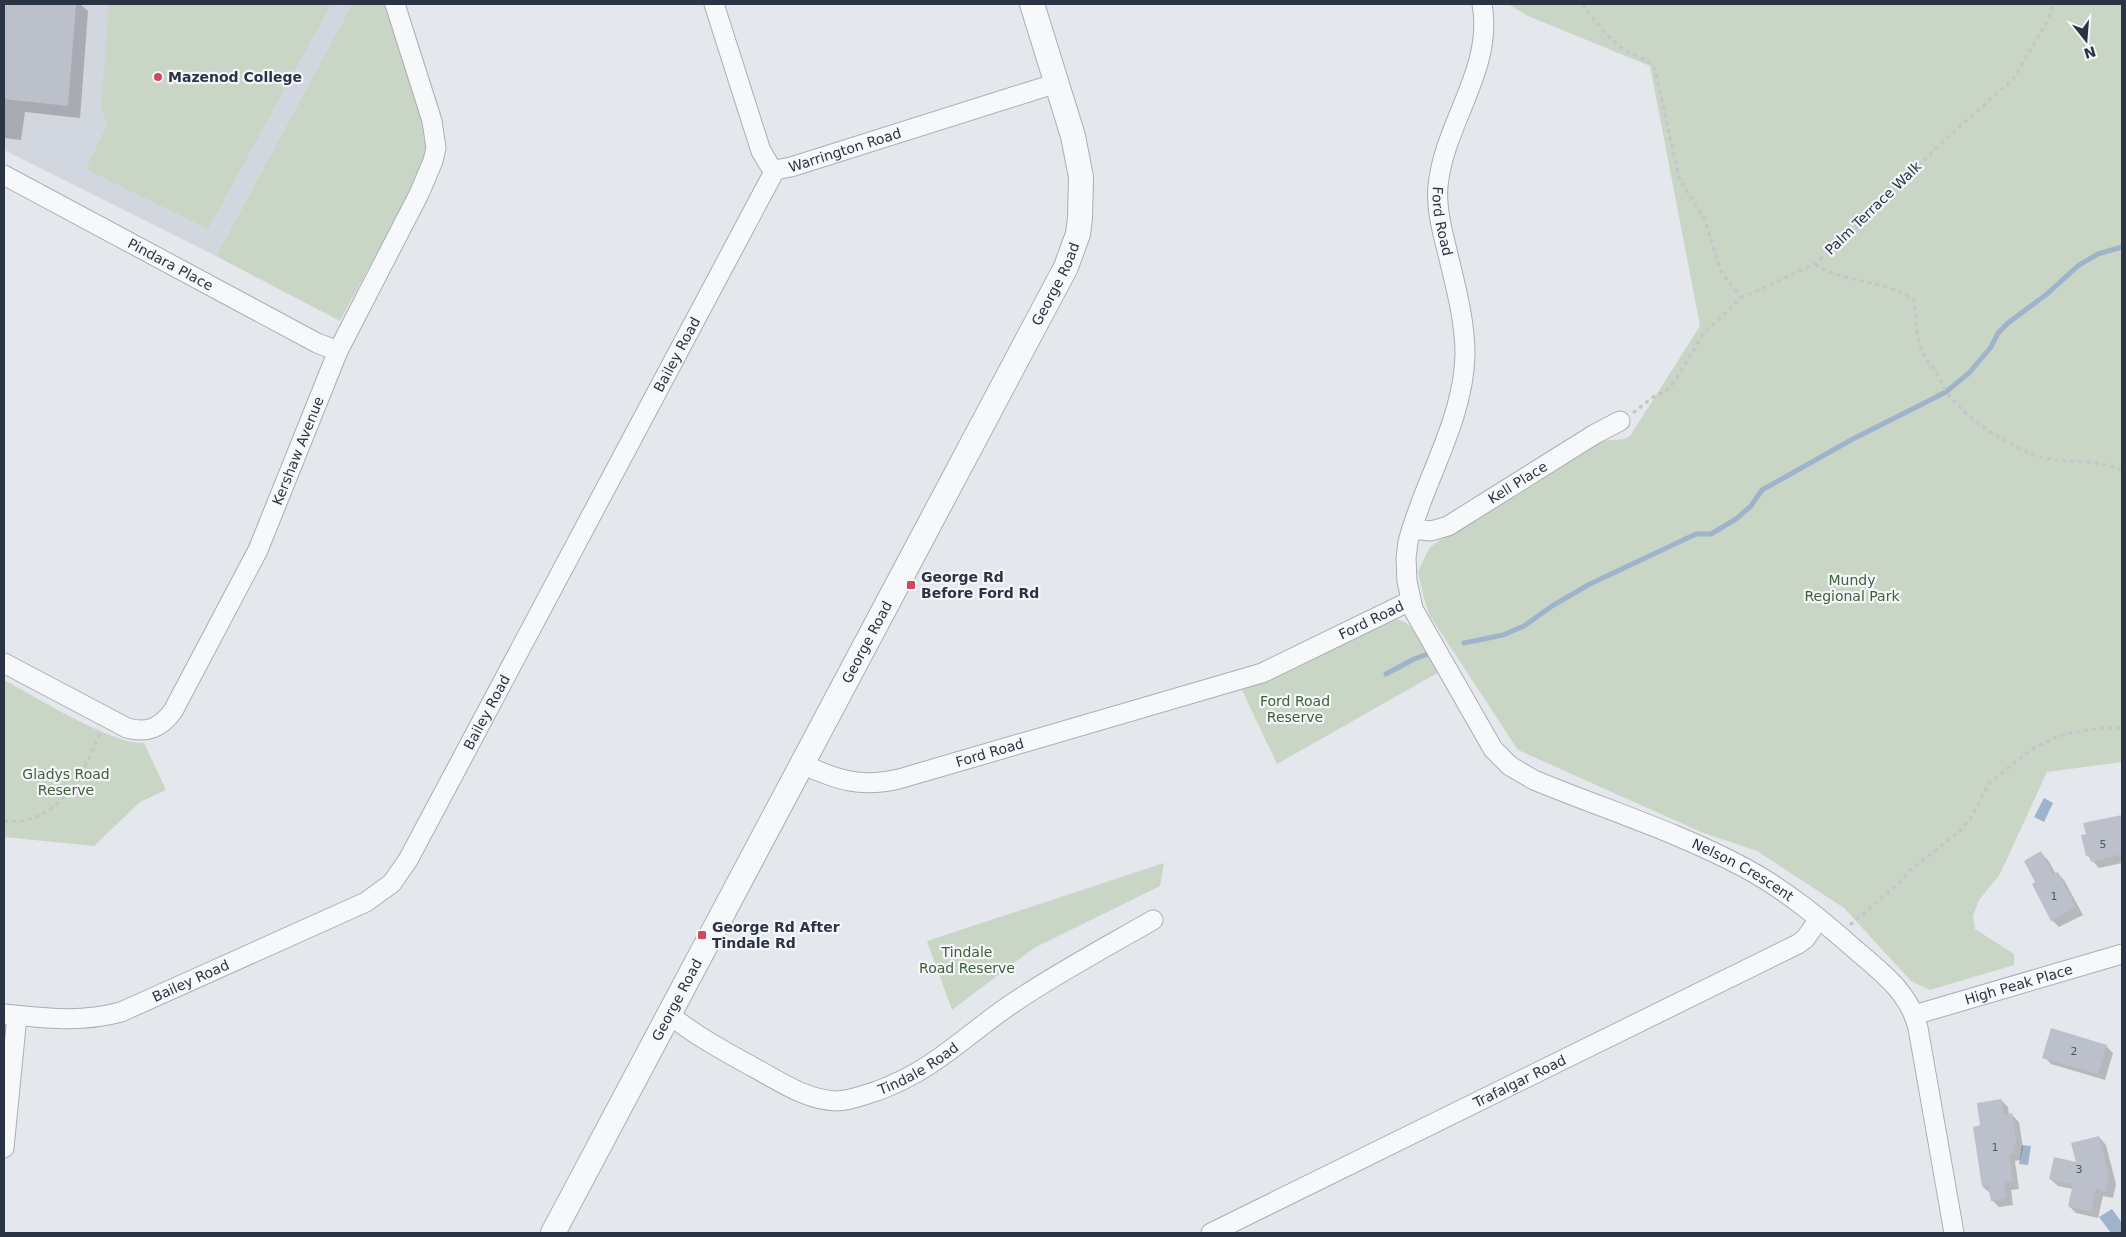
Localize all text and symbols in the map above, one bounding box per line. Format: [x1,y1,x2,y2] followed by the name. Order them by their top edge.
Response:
[2061,15,2111,65] north arrow
[2082,43,2098,62] text: N
[168,69,302,85] place label: Mazenod College
[152,71,164,83] marker: Mazenod College
[787,125,903,175] street label: Warrington Road
[1822,157,1925,258] street label: Palm Terrace Walk
[1429,186,1456,257] street label: Ford Road
[125,235,216,294] street label: Pindara Place
[1028,240,1082,328] street label: George Road
[650,314,703,395] street label: Bailey Road
[269,394,327,507] street label: Kershaw Avenue
[1485,458,1550,507] street label: Kell Place
[921,569,1039,601] place label: George Rd Before Ford Rd
[1804,572,1900,604] park label: Mundy Regional Park
[905,579,917,591] marker: George Rd Before Ford Rd
[1336,597,1406,642] street label: Ford Road
[838,598,895,686] street label: George Road
[460,672,513,752] street label: Bailey Road
[1260,693,1330,725] park label: Ford Road Reserve
[954,735,1026,770] street label: Ford Road
[22,766,110,798] park label: Gladys Road Reserve
[1689,835,1797,905] street label: Nelson Crescent
[2100,838,2107,851] house number: 5
[2051,890,2058,903] house number: 1
[712,919,840,951] place label: George Rd After Tindale Rd
[696,929,708,941] marker: George Rd After Tindale Rd
[919,944,1015,976] park label: Tindale Road Reserve
[648,956,705,1044] street label: George Road
[150,957,231,1005] street label: Bailey Road
[1963,961,2074,1008] street label: High Peak Place
[875,1039,961,1098] street label: Tindale Road
[2071,1045,2078,1058] house number: 2
[1470,1052,1569,1111] street label: Trafalgar Road
[1992,1141,1999,1154] house number: 1
[2076,1163,2083,1176] house number: 3

